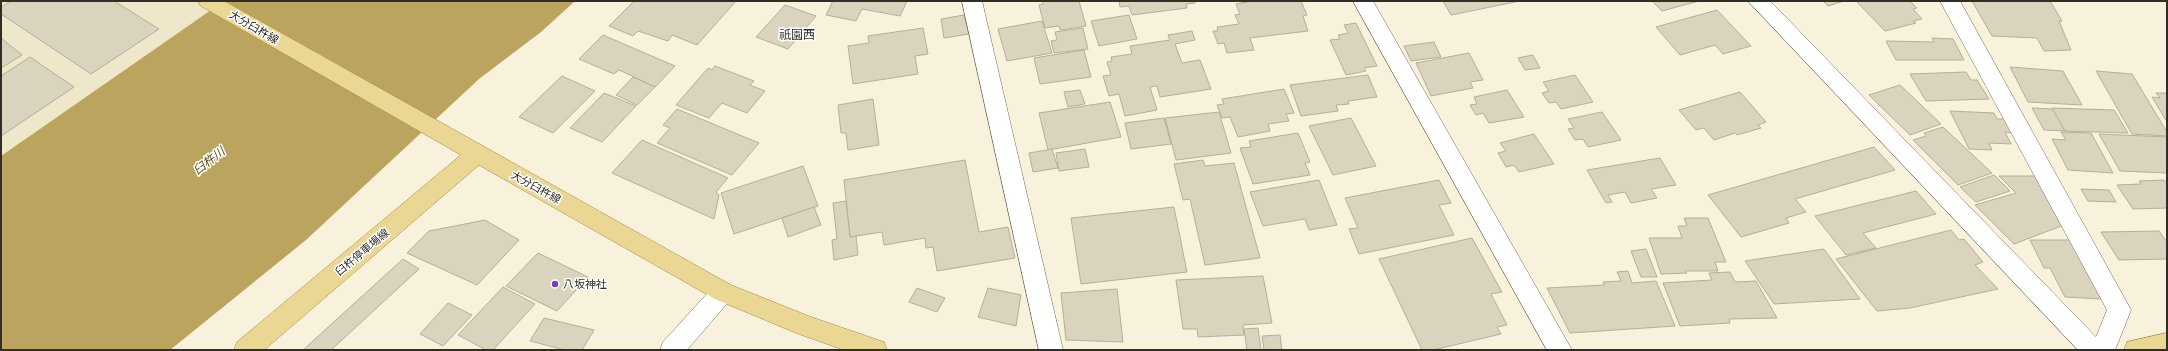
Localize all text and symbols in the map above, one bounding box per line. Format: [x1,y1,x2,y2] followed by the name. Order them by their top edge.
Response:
[227,7,281,46] street label: 大分臼杵線
[779,27,815,41] district label: 祇園西
[190,142,228,177] water label: 臼杵川
[509,168,563,206] street label: 大分臼杵線
[332,225,391,278] street label: 臼杵停車場線
[563,277,607,290] place label: 八坂神社
[550,279,560,289] marker: 八坂神社

